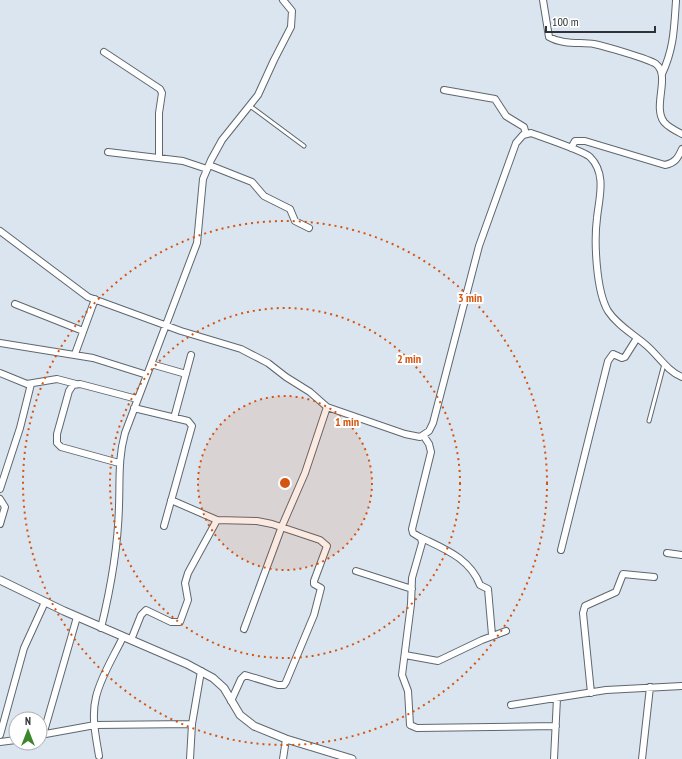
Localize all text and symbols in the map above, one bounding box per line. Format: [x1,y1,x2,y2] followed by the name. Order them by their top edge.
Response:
[546,8,655,34] scale bar
[552,14,579,29] text: 100 m
[458,290,482,305] text: 3 min
[397,351,421,366] text: 2 min
[335,414,359,429] text: 1 min
[278,476,292,490] centre of rings
[8,711,48,751] north arrow
[25,714,31,728] text: N

